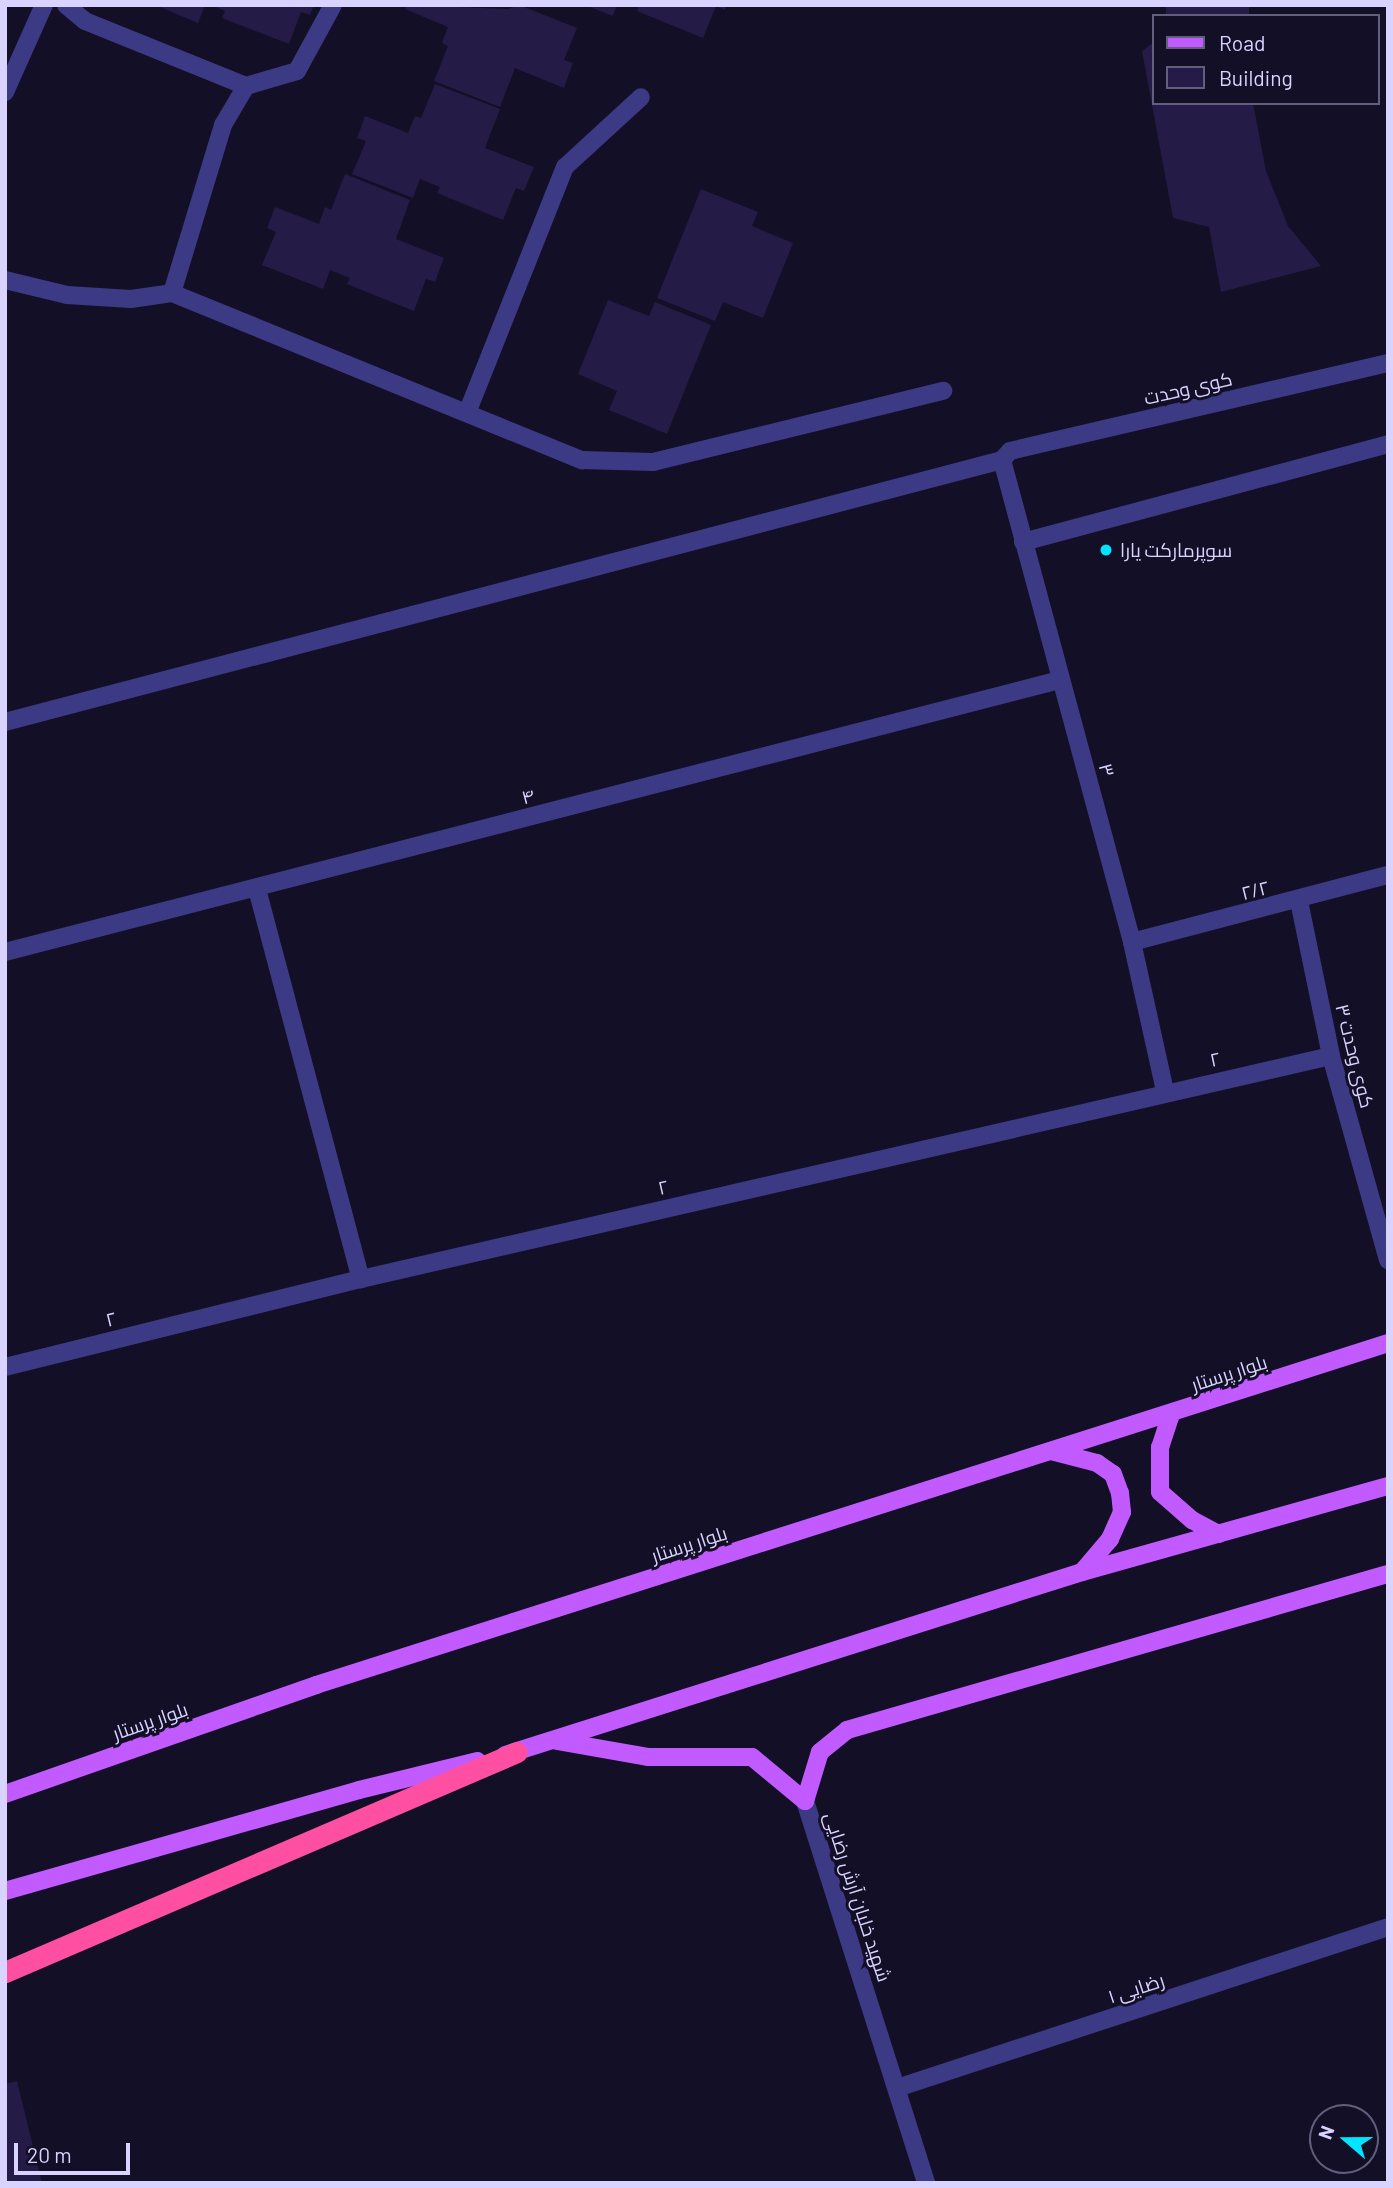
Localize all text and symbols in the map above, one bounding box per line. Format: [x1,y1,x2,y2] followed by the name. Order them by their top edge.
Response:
[1152,14,1379,105] legend
[1219,30,1265,55] text: Road
[1219,65,1293,90] text: Building
[1142,367,1234,409] street label: کوی وحدت
[1120,539,1232,561] place label: سوپرمارکت یارا
[1098,542,1114,558] marker: سوپرمارکت یارا
[1094,761,1120,779] street label: ۳
[519,783,537,809] street label: ۴
[1239,876,1271,904] street label: ۲/۲
[1331,1002,1379,1110] street label: کوی وحدت ۳
[1208,1047,1222,1071] street label: ۲
[656,1175,670,1199] street label: ۲
[103,1307,119,1331] street label: ۲
[1188,1350,1270,1396] street label: بلوار پرستار
[648,1521,730,1567] street label: بلوار پرستار
[109,1697,191,1745] street label: بلوار پرستار
[820,1809,896,1985] street label: شهید خلبان آرش رضایی
[1105,1968,1167,2008] street label: رضایی ۱
[1309,2104,1379,2174] north arrow
[1313,2122,1339,2142] text: N
[18,2128,133,2172] scale bar
[27,2142,72,2167] text: 20 m

